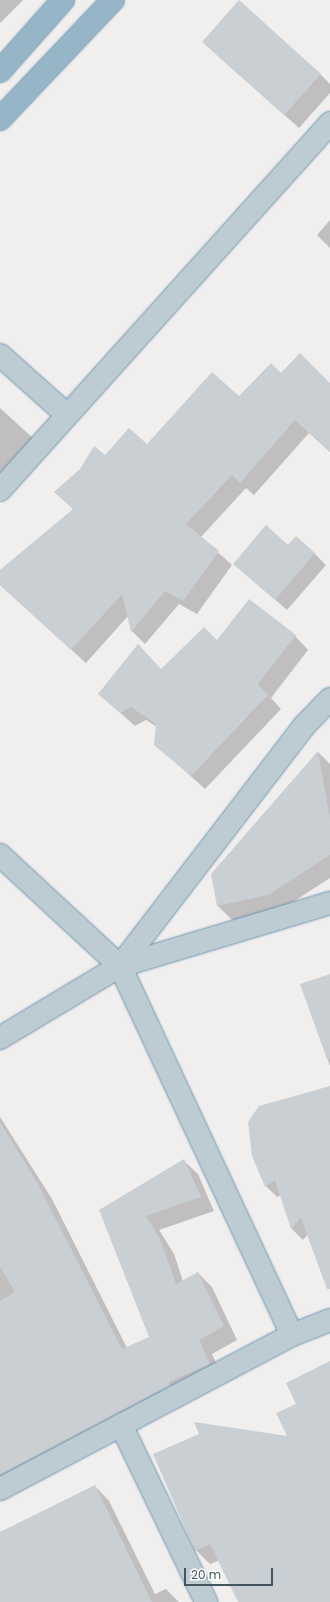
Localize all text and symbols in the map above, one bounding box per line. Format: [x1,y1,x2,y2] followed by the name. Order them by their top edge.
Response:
[186,1560,275,1586] scale bar
[191,1566,221,1583] text: 20 m

